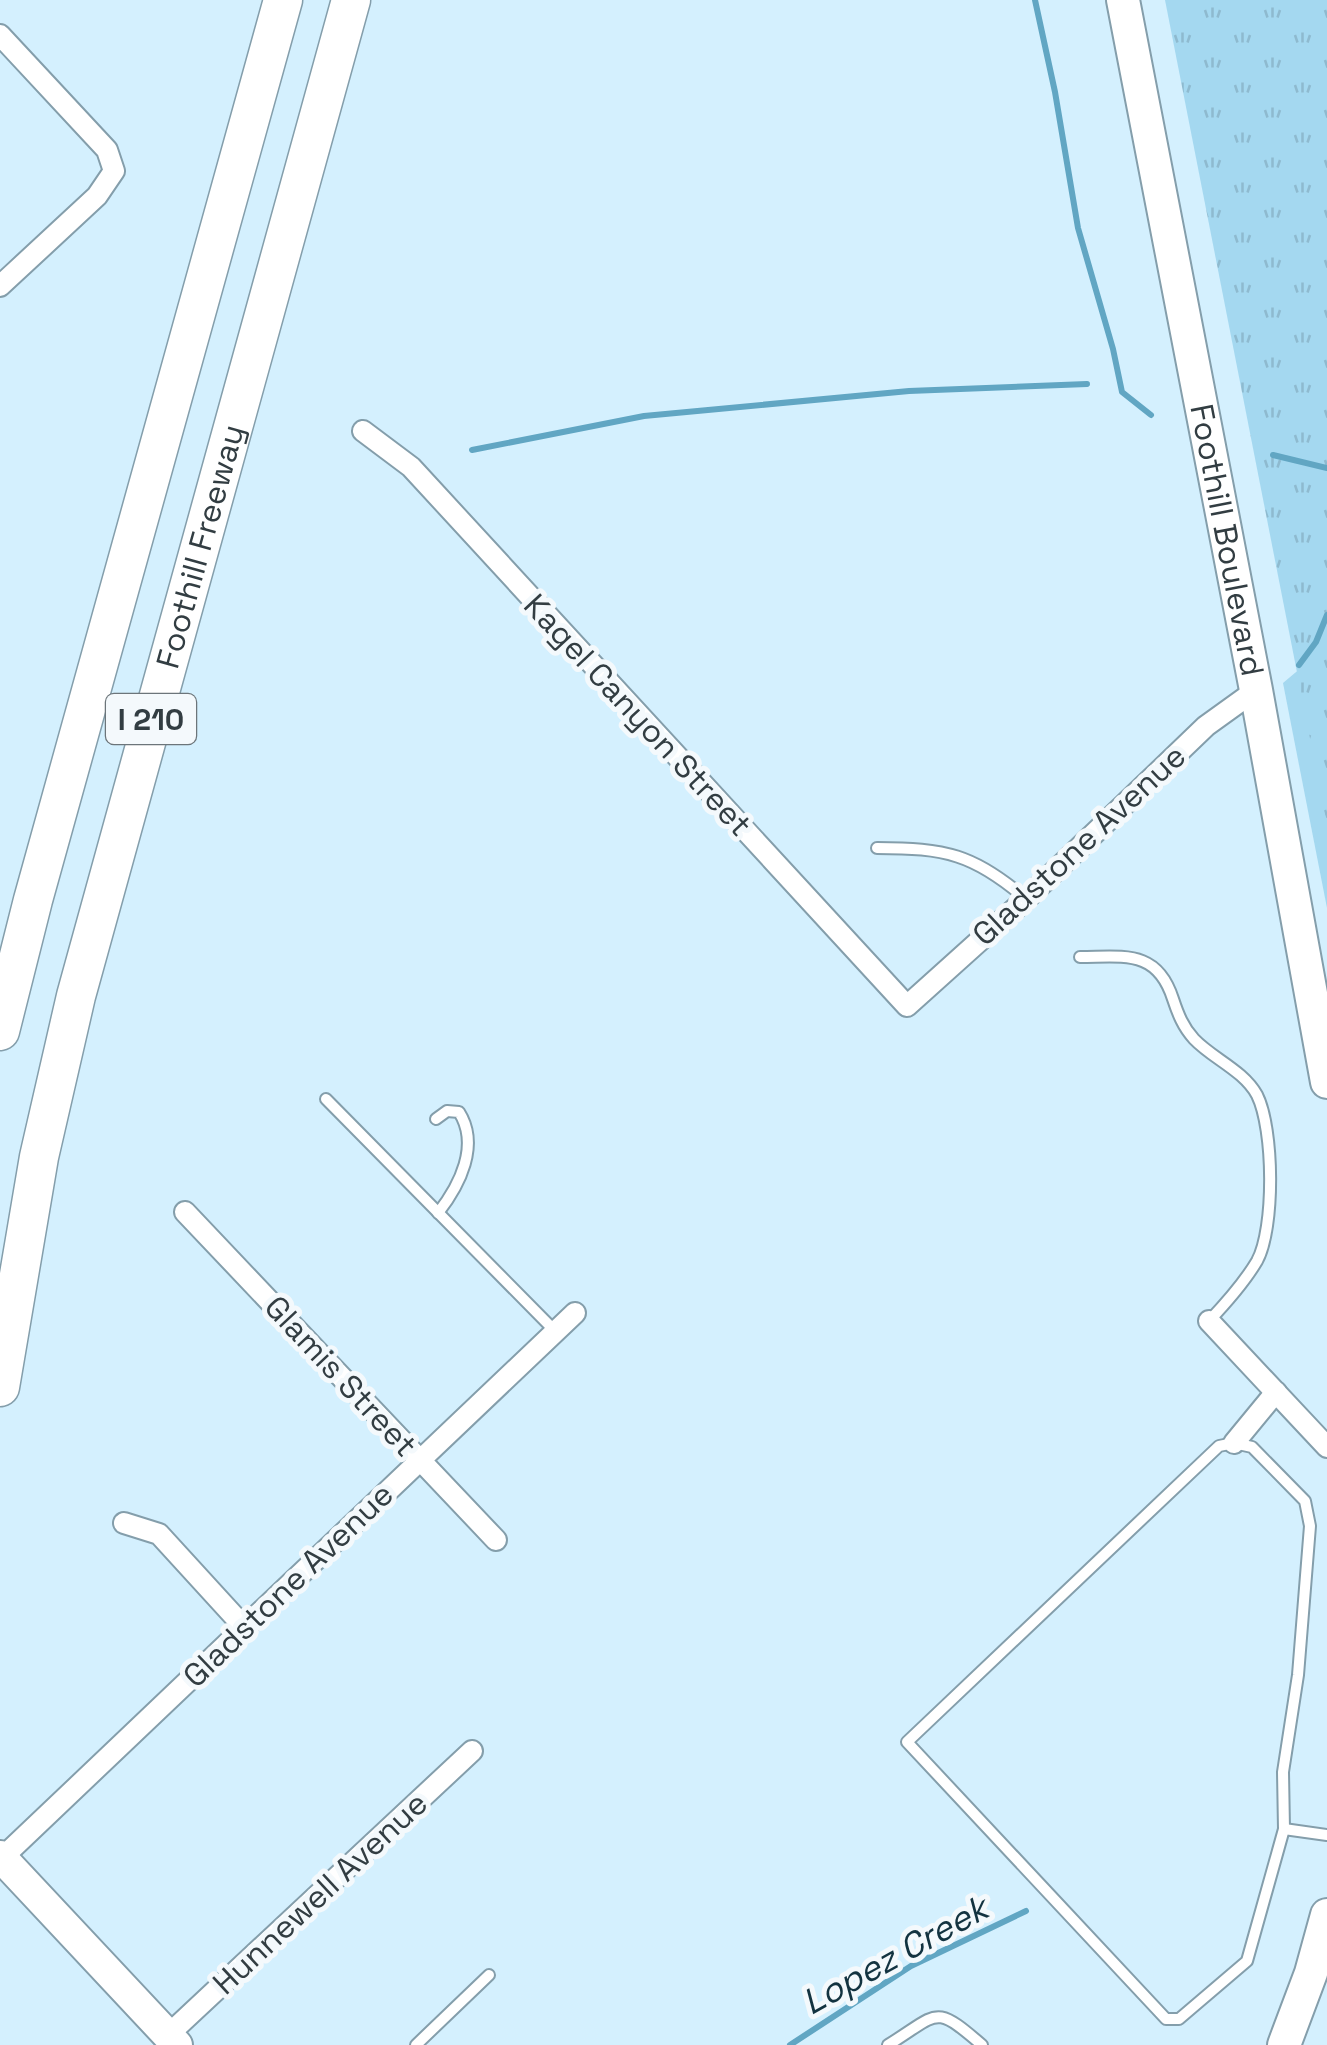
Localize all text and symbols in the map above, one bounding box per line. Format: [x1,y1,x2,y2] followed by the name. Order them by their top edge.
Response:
[1181,401,1273,679] street label: Foothill Boulevard
[147,420,253,673] street label: Foothill Freeway
[516,586,760,844] street label: Kagel Canyon Street
[106,694,196,744] road number: I 210
[964,736,1194,954] street label: Gladstone Avenue
[256,1287,426,1465] street label: Glamis Street
[174,1474,402,1696] street label: Gladstone Avenue
[204,1783,436,2003] street label: Hunnewell Avenue
[794,1884,999,2024] water label: Lopez Creek

